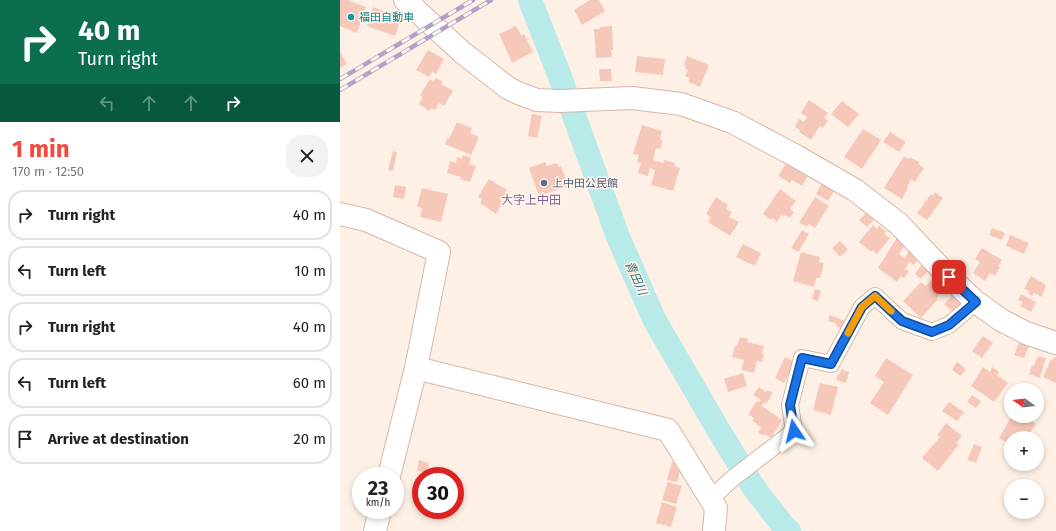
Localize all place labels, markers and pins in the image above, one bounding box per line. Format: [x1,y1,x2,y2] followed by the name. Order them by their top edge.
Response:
[359,11,414,24] place label: 福田自動車
[346,12,356,22] marker: 福田自動車
[552,177,618,190] place label: 上中田公民館
[539,178,549,188] marker: 上中田公民館
[932,260,966,294] pin

